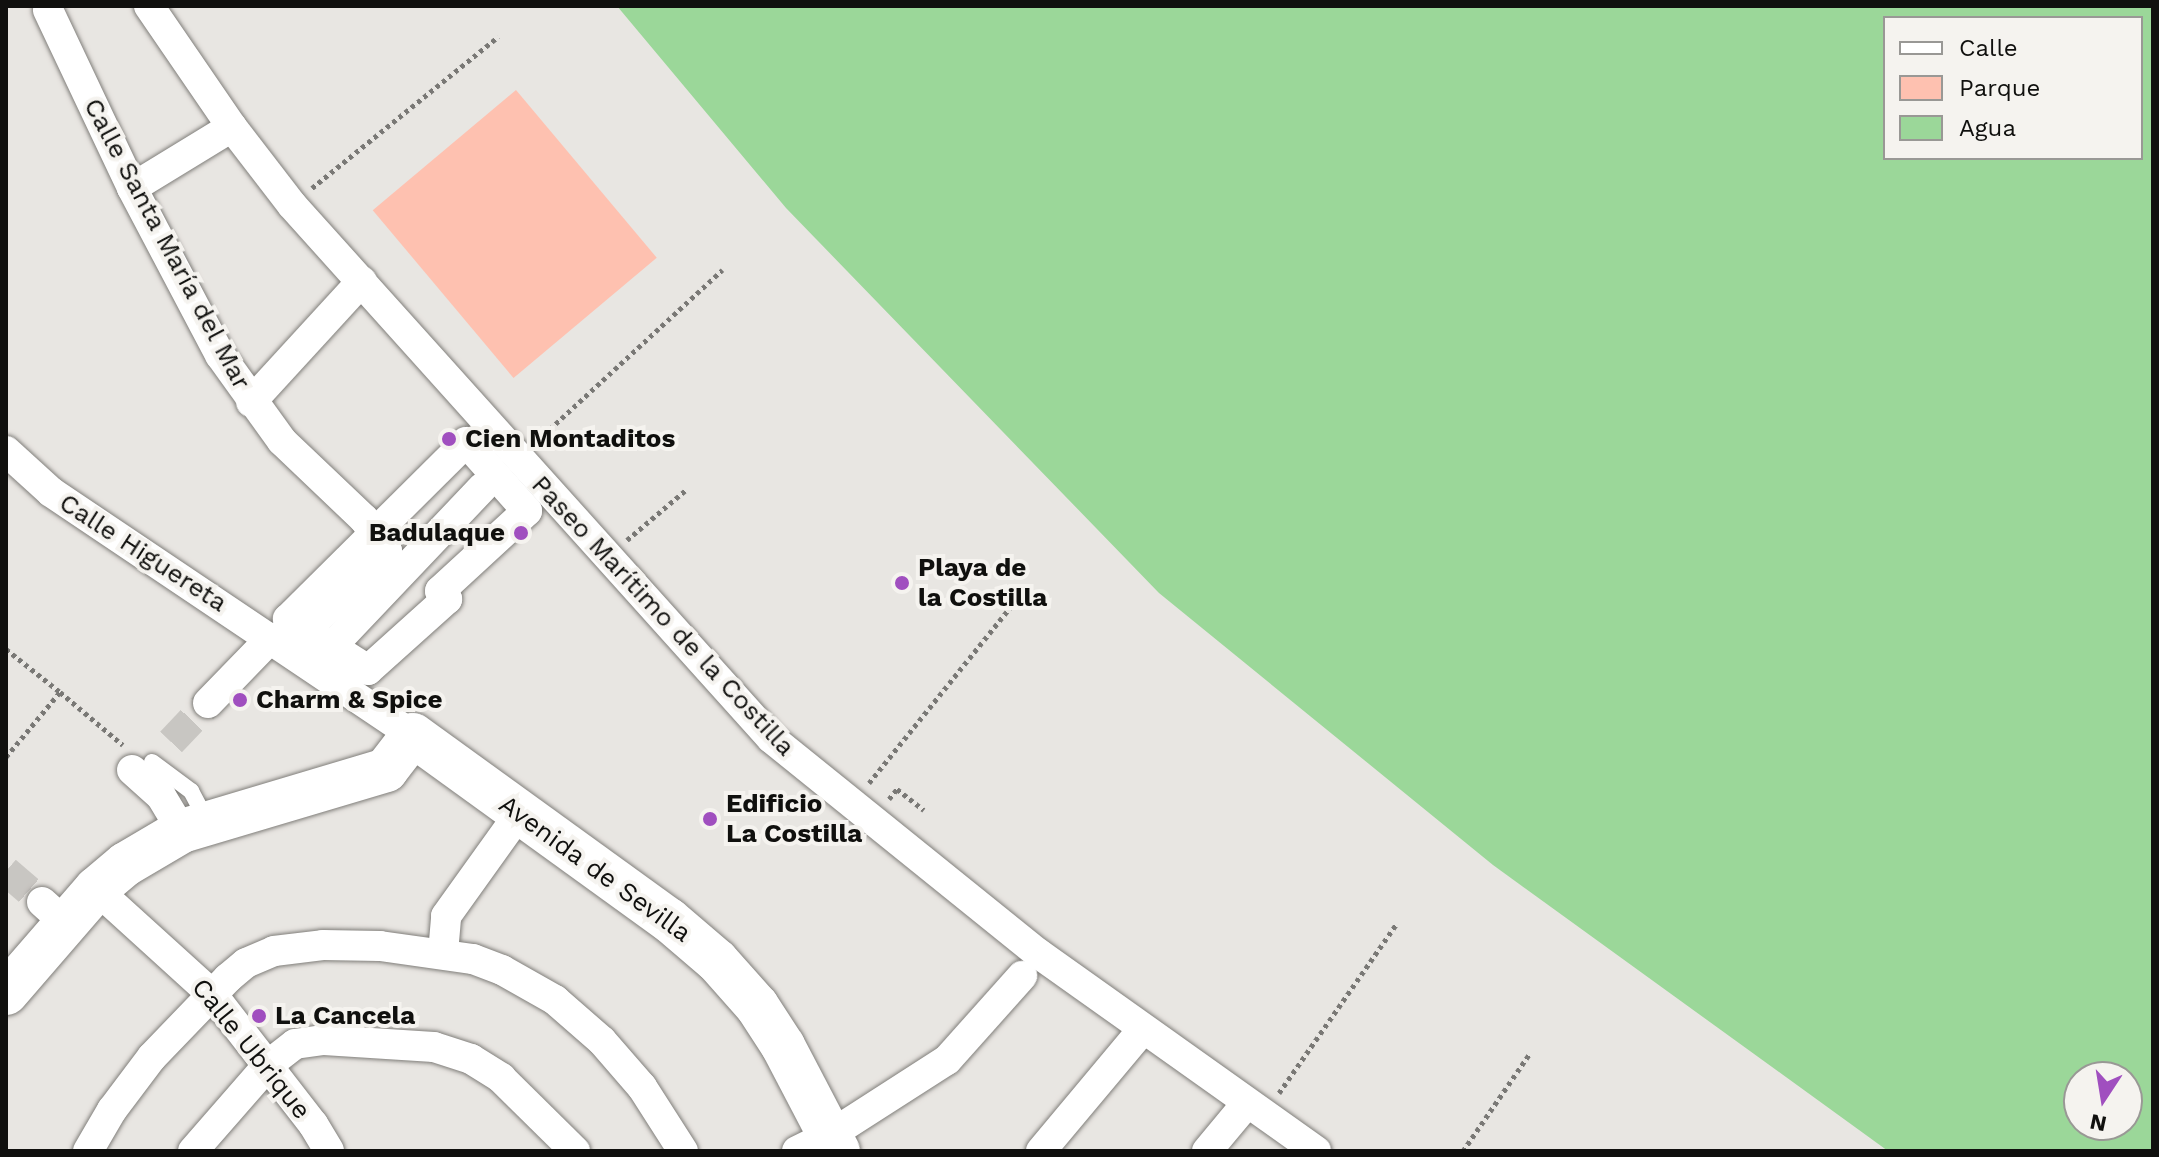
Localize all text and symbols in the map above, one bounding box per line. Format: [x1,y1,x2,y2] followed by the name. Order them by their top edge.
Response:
[1883,16,2143,160] legend
[1959,34,2018,62] text: Calle
[1959,74,2040,102] text: Parque
[76,92,258,396] street label: Calle Santa María del Mar
[1959,114,2016,142] text: Agua
[465,423,675,455] place label: Cien Montaditos
[440,430,458,448] marker: Cien Montaditos
[525,469,801,763] street label: Paseo Marítimo de la Costilla
[53,487,233,619] street label: Calle Higuereta
[369,517,505,549] place label: Badulaque
[512,524,530,542] marker: Badulaque
[918,552,1048,614] place label: Playa de la Costilla
[893,574,911,592] marker: Playa de la Costilla
[256,684,443,716] place label: Charm & Spice
[231,691,249,709] marker: Charm & Spice
[726,788,862,850] place label: Edificio La Costilla
[493,789,697,949] street label: Avenida de Sevilla
[701,810,719,828] marker: Edificio La Costilla
[185,972,317,1126] street label: Calle Ubrique
[275,1000,416,1032] place label: La Cancela
[250,1007,268,1025] marker: La Cancela
[2063,1061,2143,1141] north arrow
[2088,1109,2109,1137] text: N

